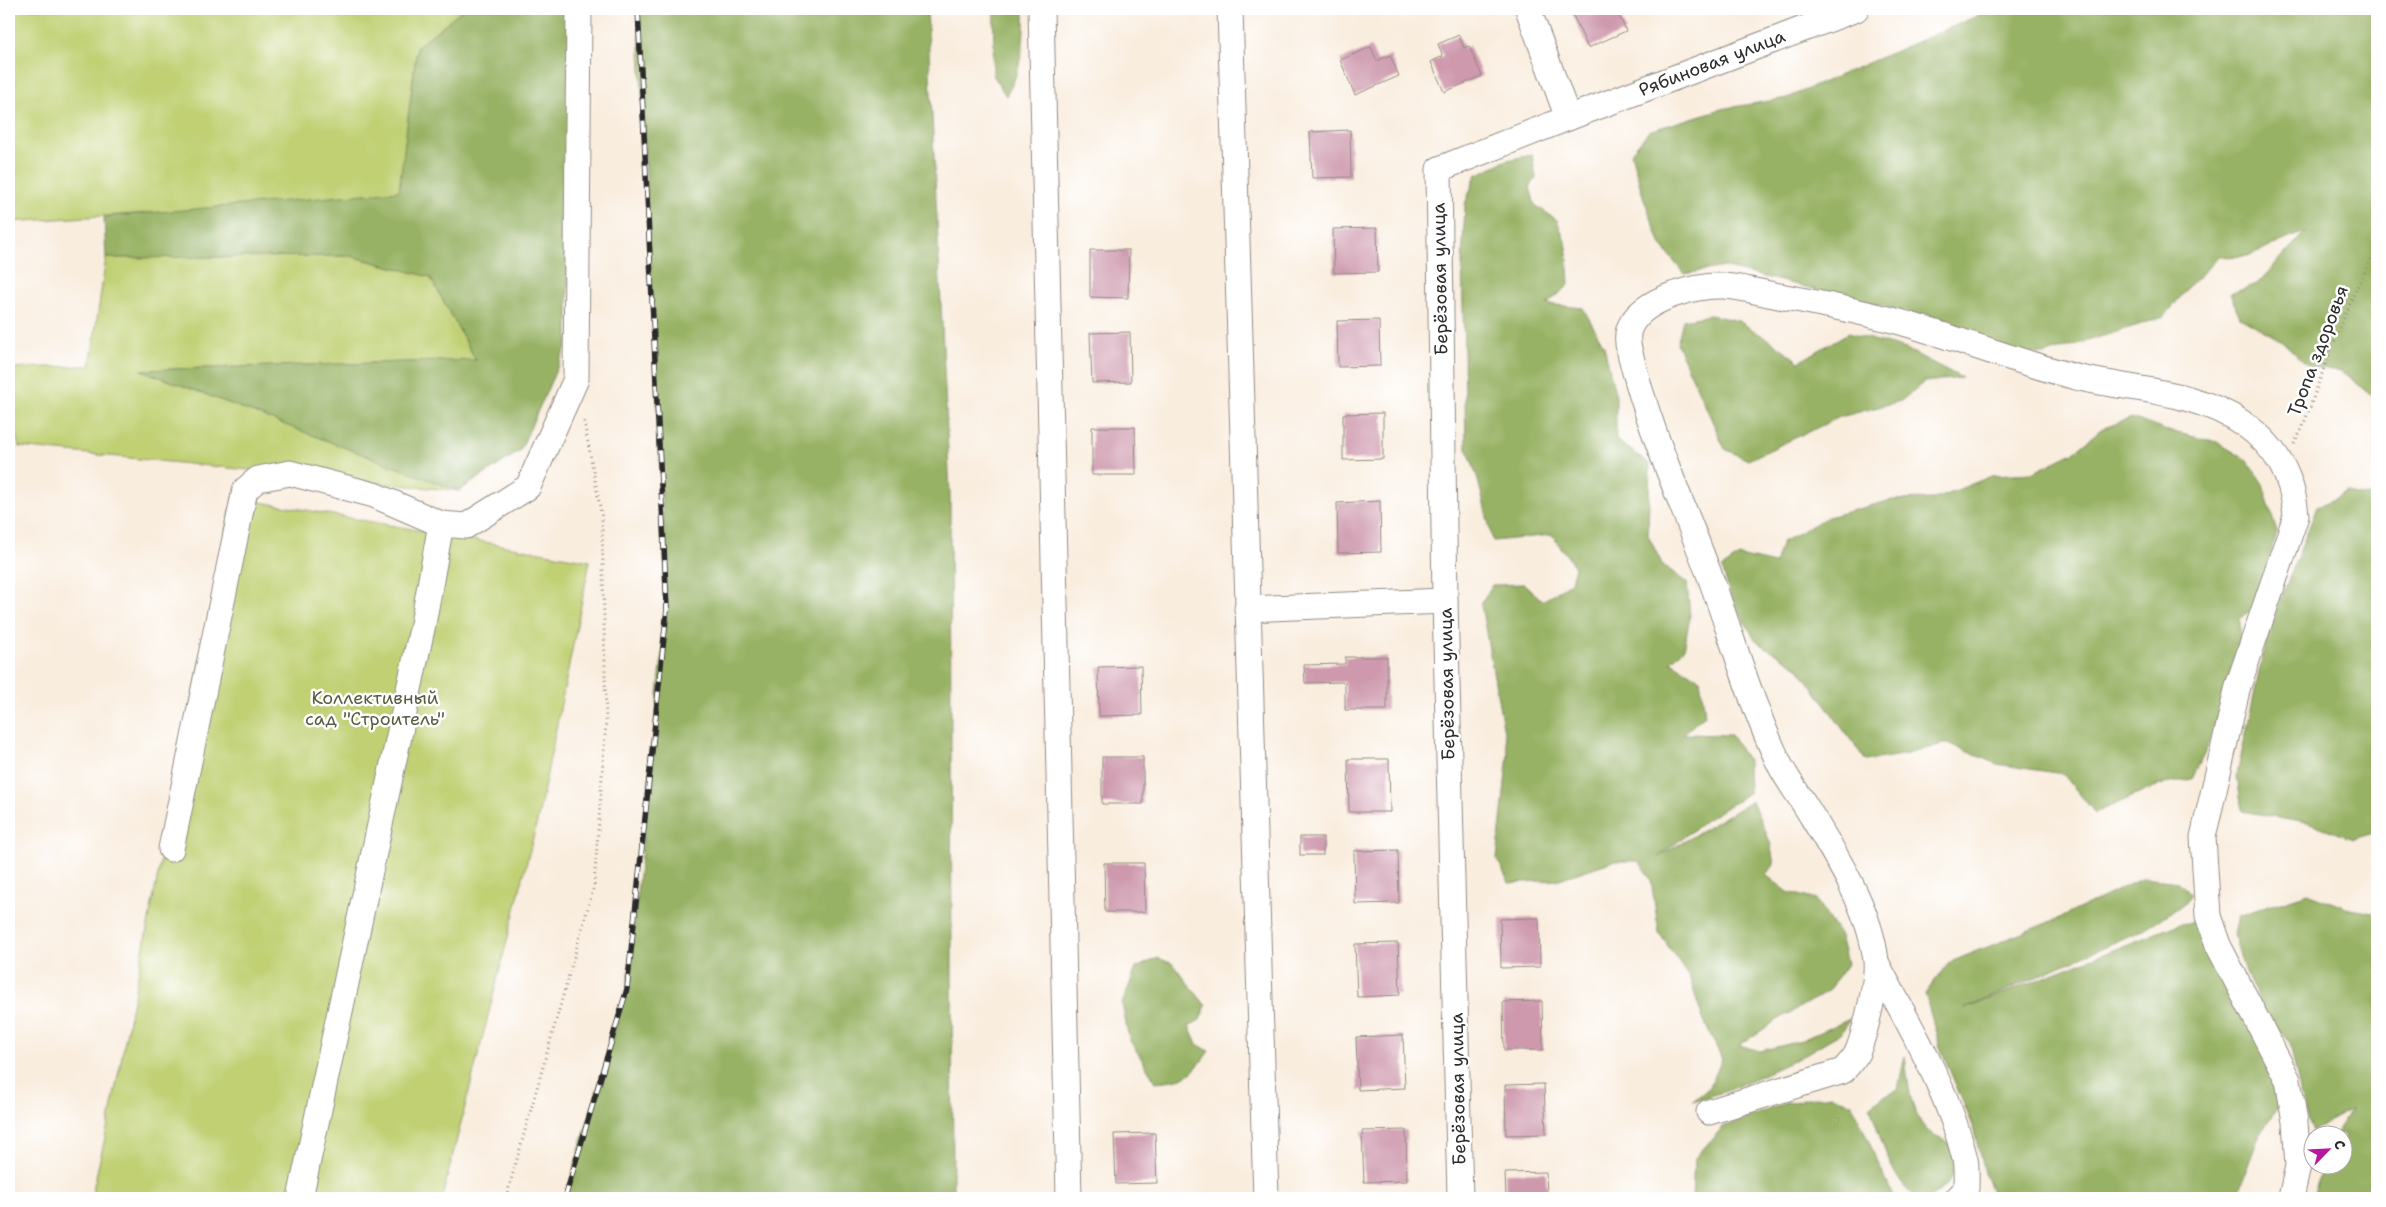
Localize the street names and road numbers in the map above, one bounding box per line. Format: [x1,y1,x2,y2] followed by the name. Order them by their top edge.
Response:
[1635,24,1789,102] street label: Рябиновая улица
[1427,202,1453,356] street label: Берёзовая улица
[2282,282,2354,420] street label: Тропа здоровья
[1434,607,1460,761] street label: Берёзовая улица
[1445,1012,1471,1166] street label: Берёзовая улица

